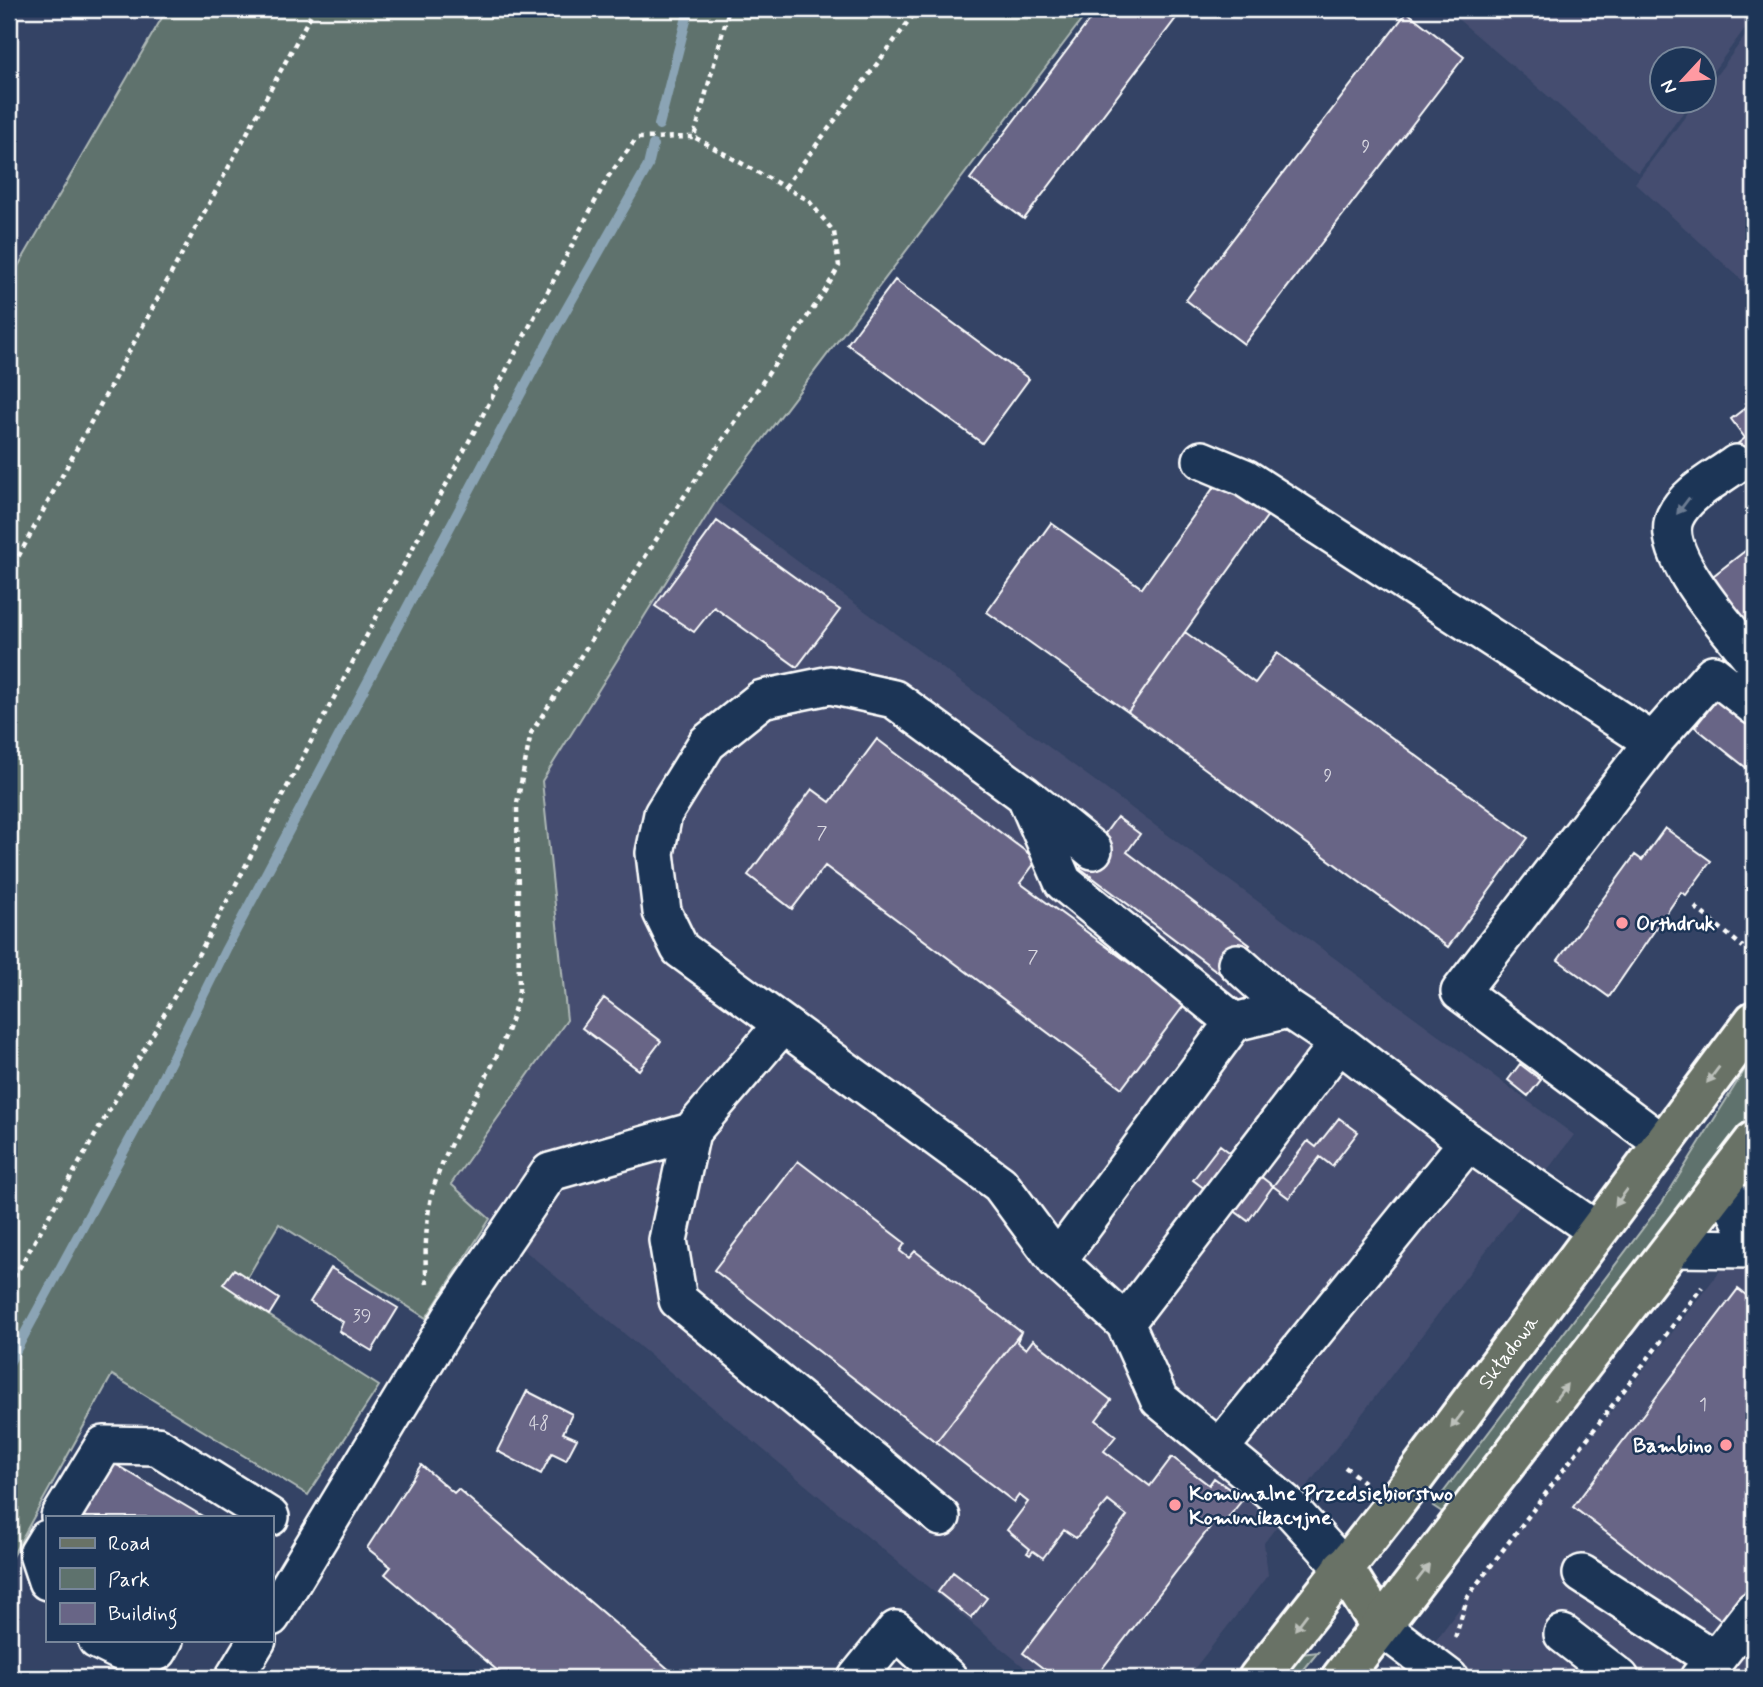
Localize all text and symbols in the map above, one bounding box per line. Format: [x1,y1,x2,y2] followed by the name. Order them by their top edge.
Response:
[1648,46,1718,116] north arrow
[1655,76,1683,98] text: N
[1362,135,1371,159] house number: 9
[1676,497,1691,515] one-way arrow
[1324,764,1333,788] house number: 9
[817,821,828,845] house number: 7
[1636,910,1716,938] place label: Orthdruk
[1614,915,1630,931] marker: Orthdruk
[1028,945,1039,969] house number: 7
[1706,1066,1720,1084] one-way arrow
[1614,1189,1628,1207] one-way arrow
[353,1304,371,1328] house number: 39
[1472,1309,1546,1395] street label: Składowa
[1554,1384,1569,1402] one-way arrow
[1699,1393,1707,1417] house number: 1
[1450,1411,1464,1429] one-way arrow
[529,1412,549,1436] house number: 48
[1633,1432,1712,1460] place label: Bambino
[1718,1437,1734,1453] marker: Bambino
[1189,1480,1453,1532] place label: Komunalne Przedsiębiorstwo Komunikacyjne
[1167,1497,1183,1513] marker: Komunalne Przedsiębiorstwo Komunikacyjne
[46,1516,273,1642] legend
[108,1530,150,1558] text: Road
[1415,1564,1430,1582] one-way arrow
[108,1566,150,1594] text: Park
[108,1600,178,1630] text: Building
[1294,1612,1309,1630] one-way arrow

